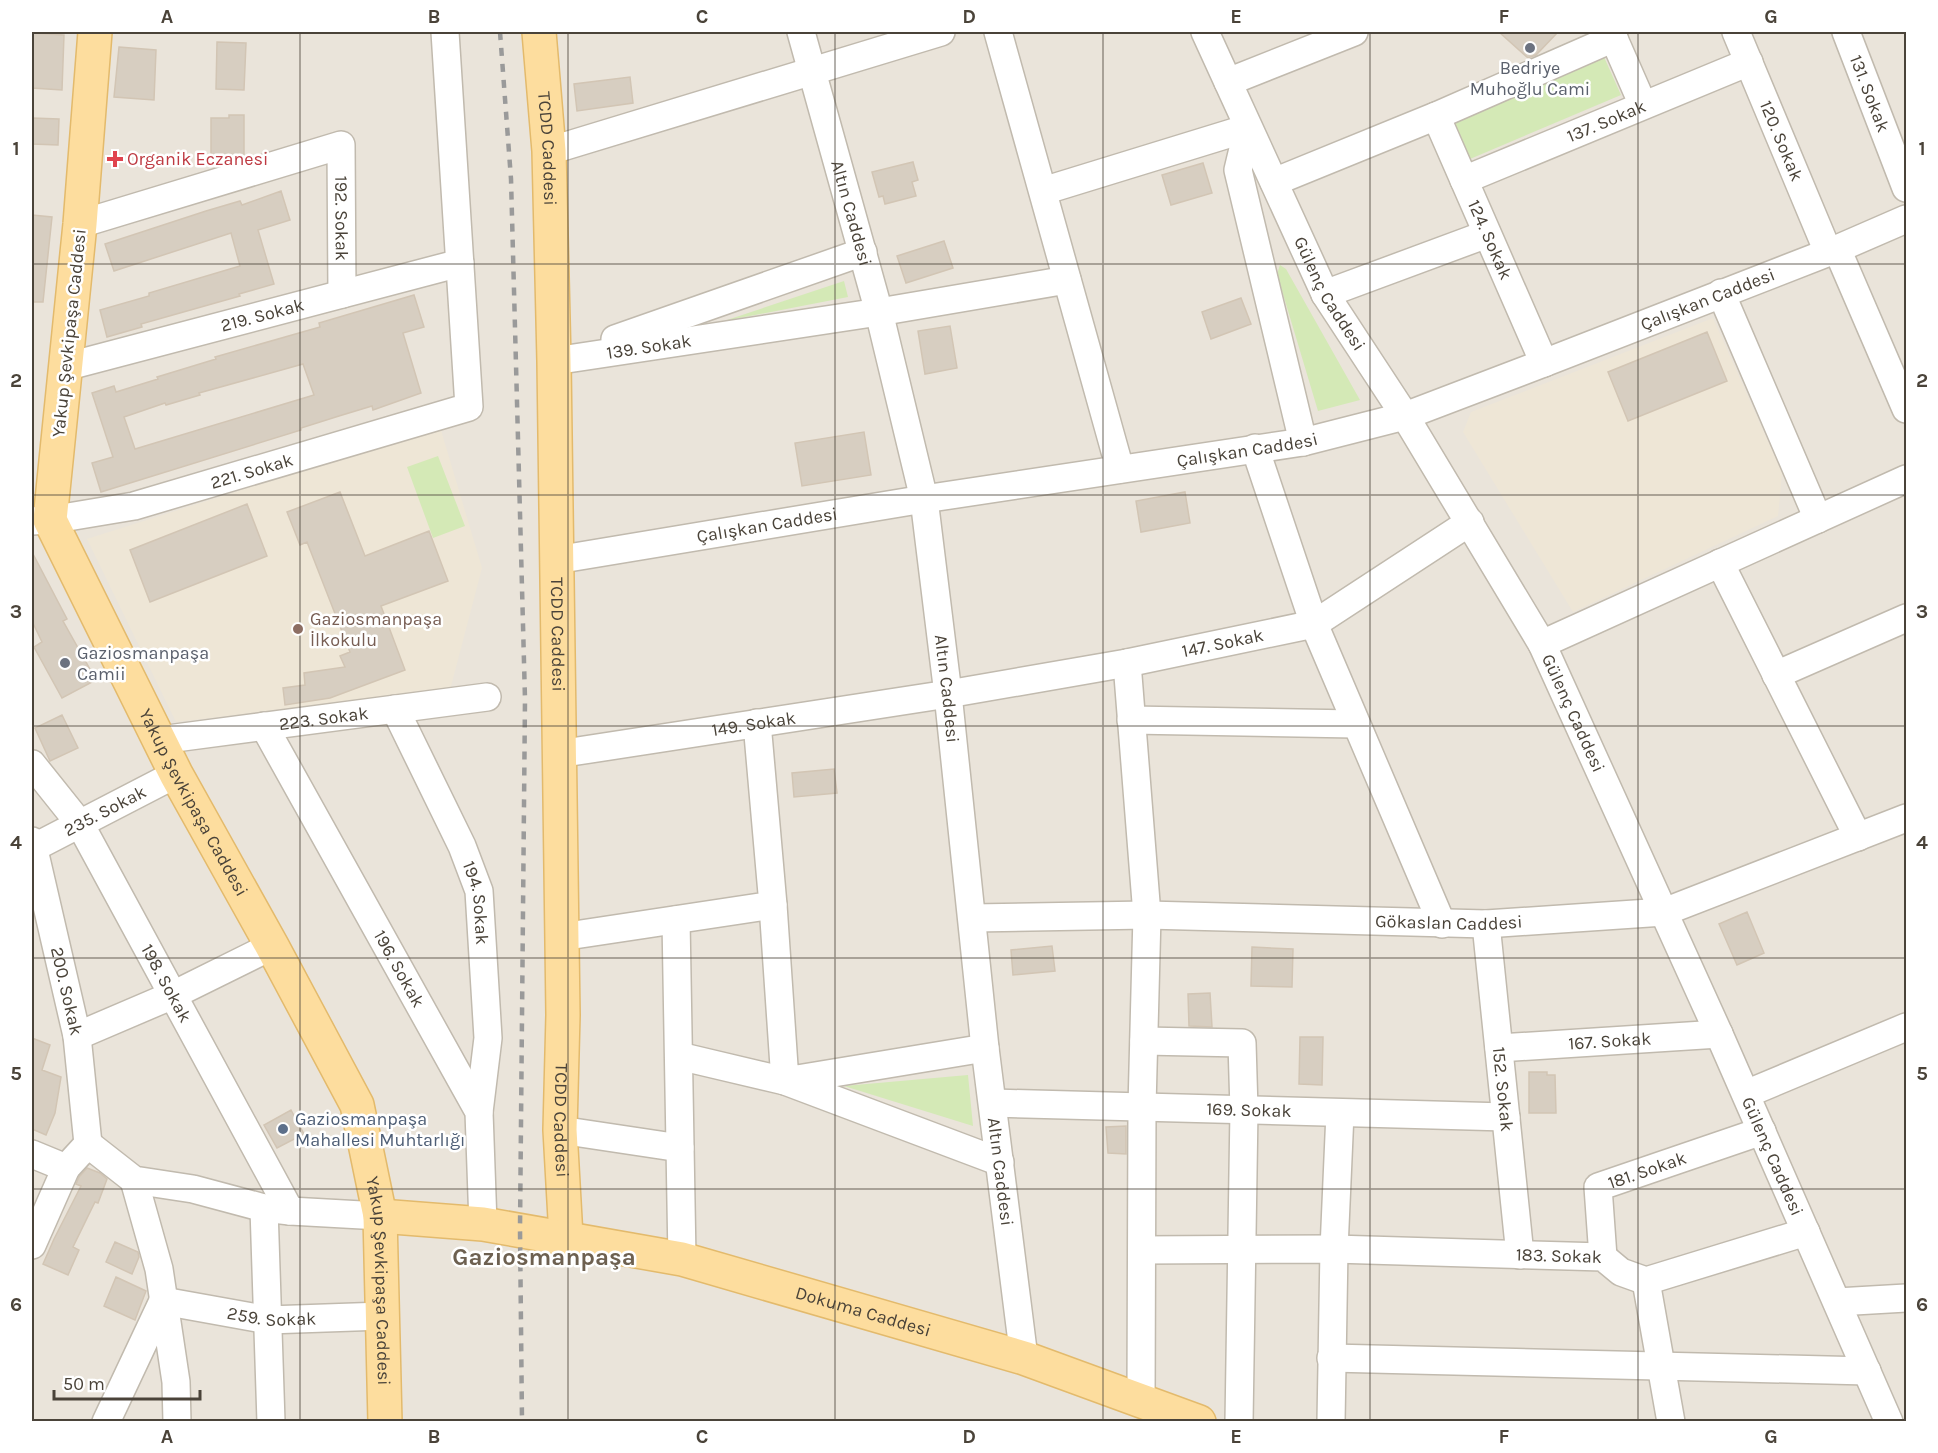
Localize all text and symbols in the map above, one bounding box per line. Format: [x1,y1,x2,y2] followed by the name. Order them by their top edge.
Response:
[161,5,174,28] text: A
[428,5,440,28] text: B
[696,5,708,28] text: C
[962,5,976,28] text: D
[1230,5,1242,28] text: E
[1499,5,1510,28] text: F
[1764,5,1778,28] text: G
[1523,41,1537,55] marker: Bedriye Muhoğlu Cami
[1845,52,1895,135] street label: 131. Sokak
[1470,57,1590,100] place label: Bedriye Muhoğlu Cami
[533,91,561,206] street label: TCDD Caddesi
[1563,95,1649,147] street label: 137. Sokak
[1755,97,1808,185] street label: 120. Sokak
[12,137,20,160] text: 1
[1918,137,1926,160] text: 1
[127,148,268,170] place label: Organik Eczanesi
[108,152,122,166] marker: Organik Eczanesi
[826,158,877,269] street label: Altın Caddesi
[330,176,353,261] street label: 192. Sokak
[1463,196,1517,283] street label: 124. Sokak
[47,228,91,438] street label: Yakup Şevkipaşa Caddesi
[1289,233,1370,355] street label: Gülenç Caddesi
[1637,263,1778,335] street label: Çalışkan Caddesi
[218,294,306,337] street label: 219. Sokak
[605,329,693,364] street label: 139. Sokak
[10,369,22,392] text: 2
[1916,369,1928,392] text: 2
[1175,428,1320,472] street label: Çalışkan Caddesi
[208,449,296,494] street label: 221. Sokak
[695,503,839,548] street label: Çalışkan Caddesi
[546,577,570,692] street label: TCDD Caddesi
[10,600,22,623] text: 3
[1916,600,1928,623] text: 3
[310,608,442,651] place label: Gaziosmanpaşa İlkokulu
[291,622,305,636] marker: Gaziosmanpaşa İlkokulu
[1180,624,1266,662] street label: 147. Sokak
[930,633,964,744] street label: Altın Caddesi
[77,642,209,685] place label: Gaziosmanpaşa Camii
[1537,650,1610,776] street label: Gülenç Caddesi
[58,656,72,670] marker: Gaziosmanpaşa Camii
[278,702,370,735] street label: 223. Sokak
[134,705,253,900] street label: Yakup Şevkipaşa Caddesi
[710,707,797,741] street label: 149. Sokak
[60,780,150,841] street label: 235. Sokak
[10,831,22,854] text: 4
[1916,831,1928,854] text: 4
[458,858,493,945] street label: 194. Sokak
[1375,910,1523,935] street label: Gökaslan Caddesi
[369,926,430,1011] street label: 196. Sokak
[136,940,197,1026] street label: 198. Sokak
[46,945,87,1038] street label: 200. Sokak
[1568,1027,1652,1055] street label: 167. Sokak
[1488,1046,1518,1133] street label: 152. Sokak
[10,1062,22,1085] text: 5
[1916,1062,1928,1085] text: 5
[549,1063,574,1178] street label: TCDD Caddesi
[1737,1094,1808,1219] street label: Gülenç Caddesi
[1206,1098,1292,1122] street label: 169. Sokak
[295,1108,465,1151] place label: Gaziosmanpaşa Mahallesi Muhtarlığı
[983,1116,1018,1227] street label: Altın Caddesi
[276,1122,290,1136] marker: Gaziosmanpaşa Mahallesi Muhtarlığı
[1605,1147,1689,1194] street label: 181. Sokak
[361,1174,395,1386] street label: Yakup Şevkipaşa Caddesi
[452,1243,636,1271] district label: Gaziosmanpaşa
[1516,1243,1602,1268] street label: 183. Sokak
[793,1281,934,1342] street label: Dokuma Caddesi
[10,1293,22,1316] text: 6
[1916,1293,1928,1316] text: 6
[225,1302,317,1331] street label: 259. Sokak
[54,1363,200,1401] scale bar
[63,1373,105,1395] text: 50 m
[161,1425,174,1448] text: A
[428,1425,440,1448] text: B
[696,1425,708,1448] text: C
[962,1425,976,1448] text: D
[1230,1425,1242,1448] text: E
[1499,1425,1510,1448] text: F
[1764,1425,1778,1448] text: G

